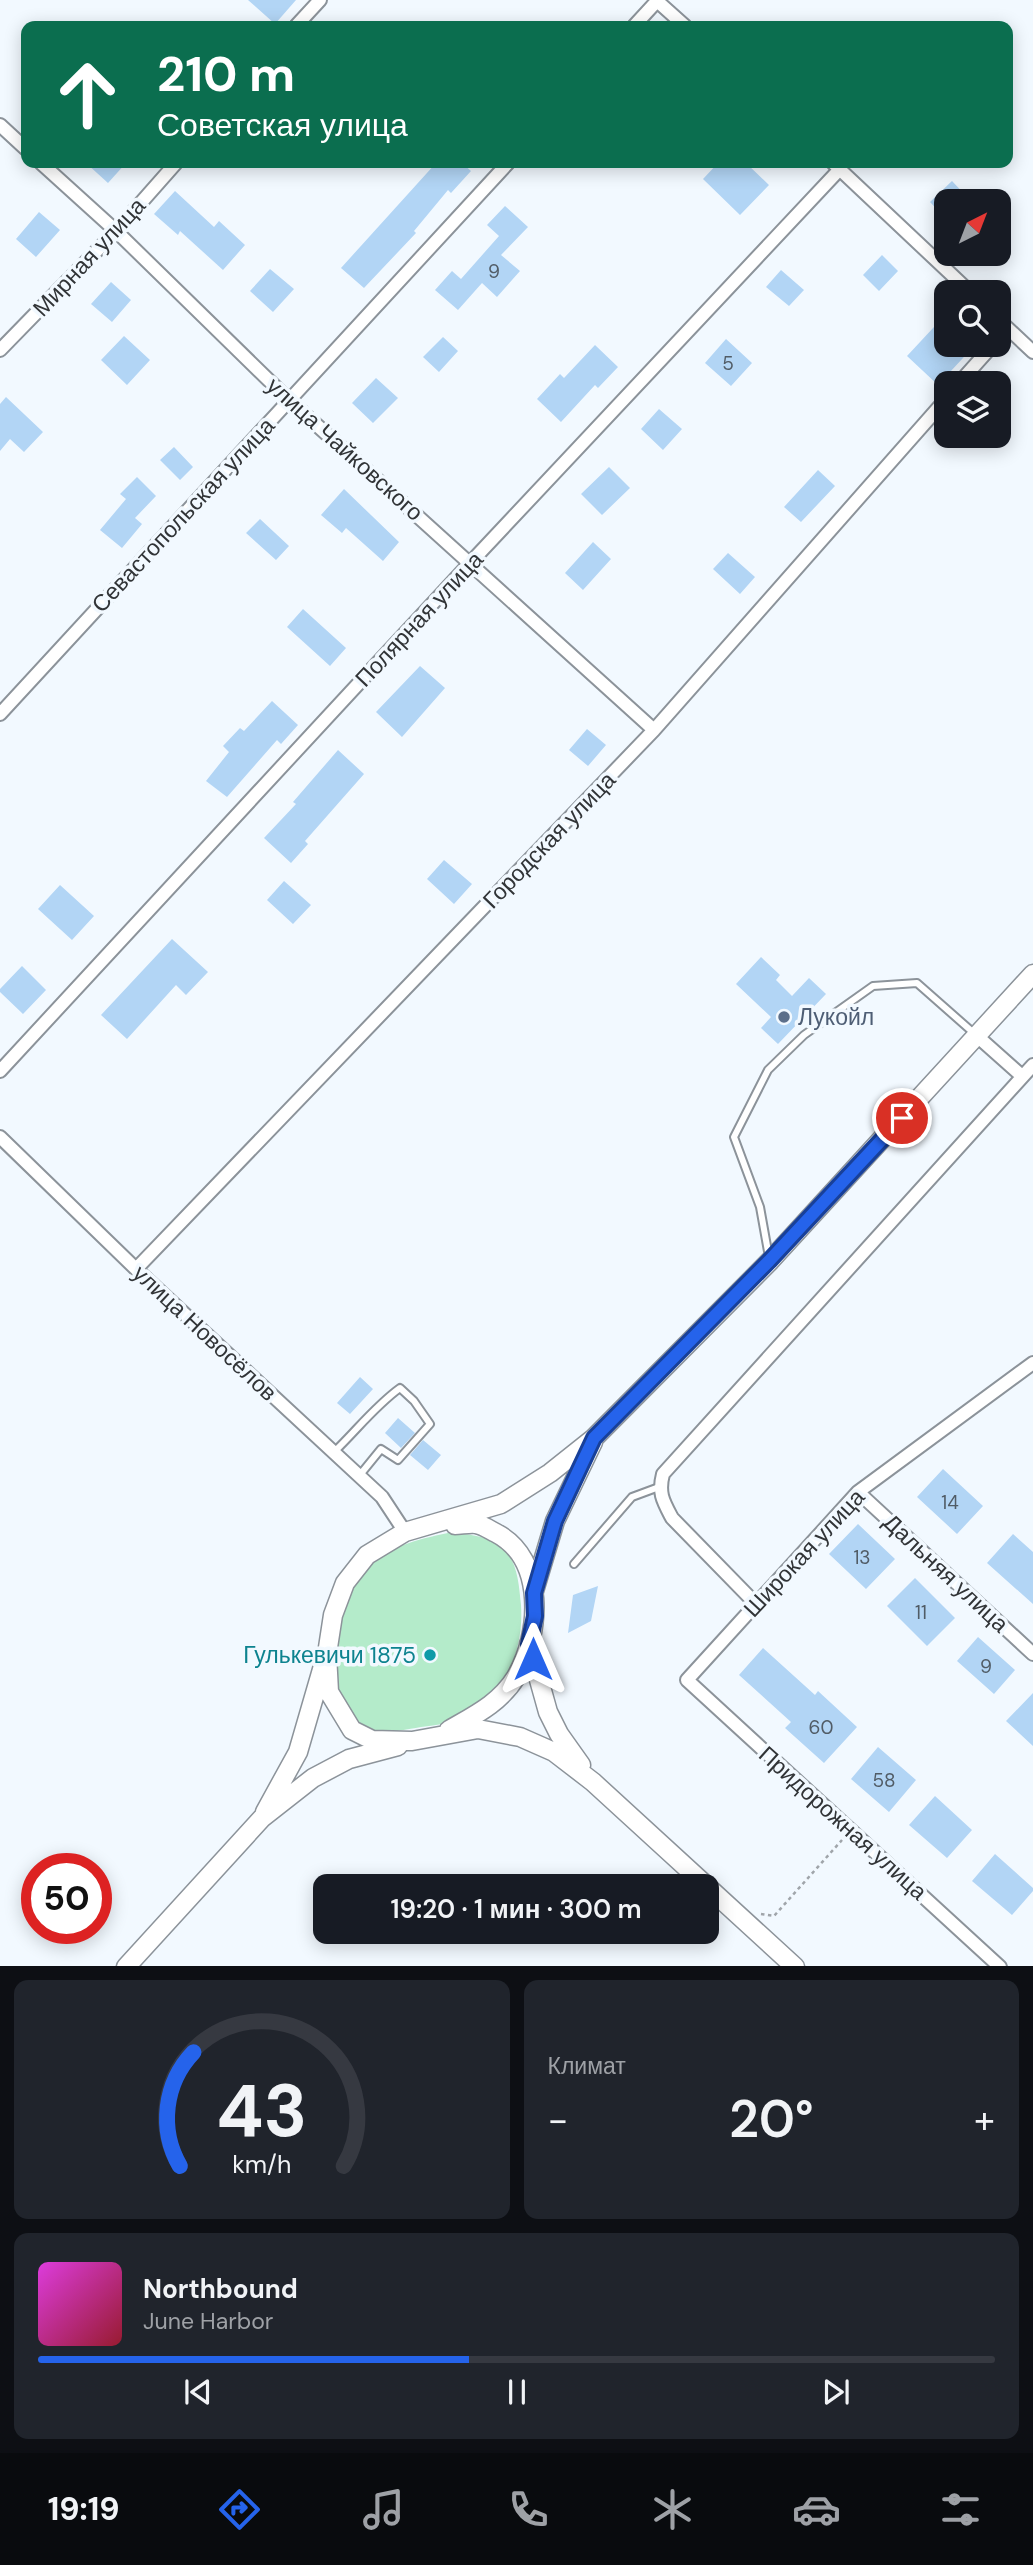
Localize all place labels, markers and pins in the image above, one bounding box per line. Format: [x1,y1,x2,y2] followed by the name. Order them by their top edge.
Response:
[798,1002,874,1032] place label: Лукойл
[776,1009,792,1025] marker: Лукойл
[872,1088,932,1148] pin
[243,1640,416,1670] place label: Гулькевичи 1875
[422,1647,438,1663] marker: Гулькевичи 1875

